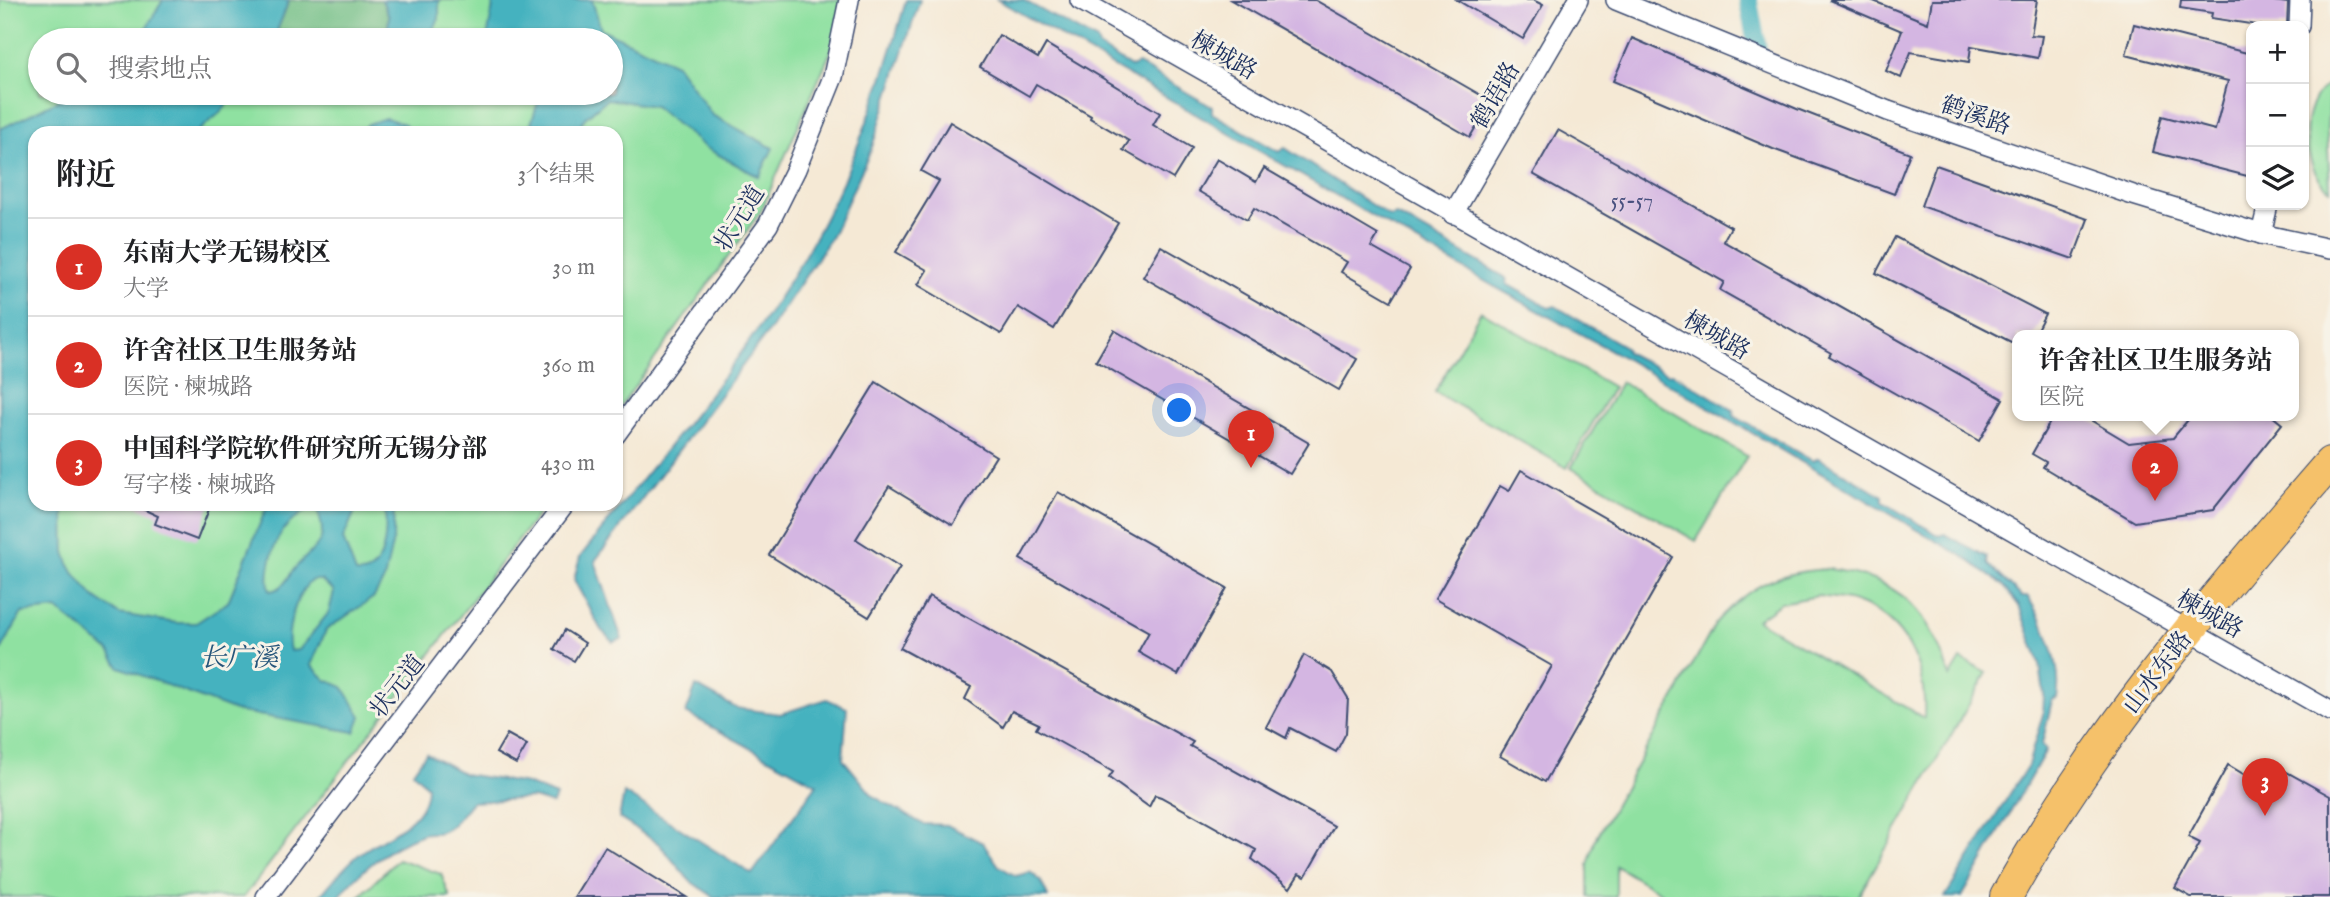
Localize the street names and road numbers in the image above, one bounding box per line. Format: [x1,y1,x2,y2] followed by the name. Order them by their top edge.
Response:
[1184,25,1262,88] street label: 楝城路
[1465,57,1528,135] street label: 鹤语路
[1936,90,2015,143] street label: 鹤溪路
[708,180,772,258] street label: 状元道
[1677,305,1755,368] street label: 楝城路
[2170,584,2248,646] street label: 楝城路
[2117,625,2199,721] street label: 山水东路
[364,649,433,725] street label: 状元道

